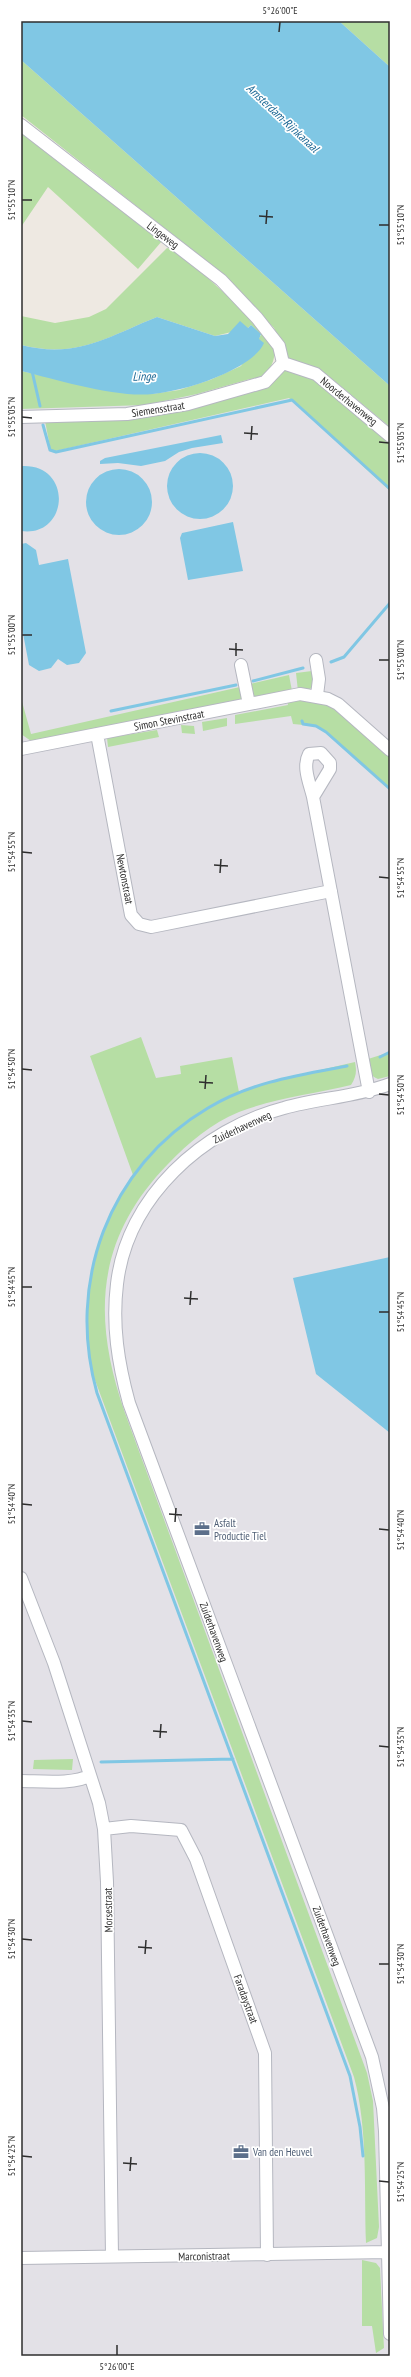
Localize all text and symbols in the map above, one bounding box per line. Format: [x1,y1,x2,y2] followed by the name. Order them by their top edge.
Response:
[263,4,297,17] text: 5°26'00"E
[244,81,323,156] water label: Amsterdam-Rijnkanaal
[5,180,18,220] text: 51°55'10"N
[394,205,407,245] text: 51°55'10"N
[144,218,182,252] street label: Lingeweg
[132,368,157,384] water label: Linge
[318,374,380,428] street label: Noorderhavenweg
[5,397,18,437] text: 51°55'05"N
[130,398,186,420] street label: Siemensstraat
[394,423,407,463] text: 51°55'05"N
[5,615,18,655] text: 51°55'00"N
[394,640,407,680] text: 51°55'00"N
[133,706,205,734] street label: Simon Stevinstraat
[5,832,18,872] text: 51°54'55"N
[113,853,137,905] street label: Newtonstraat
[394,858,407,898] text: 51°54'55"N
[5,1049,18,1089] text: 51°54'50"N
[394,1075,407,1115] text: 51°54'50"N
[211,1107,274,1147] street label: Zuiderhavenweg
[5,1267,18,1307] text: 51°54'45"N
[394,1292,407,1332] text: 51°54'45"N
[5,1484,18,1524] text: 51°54'40"N
[394,1510,407,1550] text: 51°54'40"N
[214,1516,267,1543] place label: Asfalt Productie Tiel
[193,1520,211,1538] office icon: Asfalt Productie Tiel
[197,1600,231,1664] street label: Zuiderhavenweg
[5,1701,18,1741] text: 51°54'35"N
[394,1727,407,1767] text: 51°54'35"N
[101,1888,115,1932] street label: Morsestraat
[310,1904,344,1968] street label: Zuiderhavenweg
[5,1919,18,1959] text: 51°54'30"N
[394,1944,407,1984] text: 51°54'30"N
[231,1973,261,2025] street label: Faradaystraat
[5,2136,18,2176] text: 51°54'25"N
[232,2143,250,2161] office icon: Van den Heuvel
[252,2145,313,2159] place label: Van den Heuvel
[394,2162,407,2202] text: 51°54'25"N
[178,2249,230,2263] street label: Marconistraat
[100,2360,134,2373] text: 5°26'00"E

